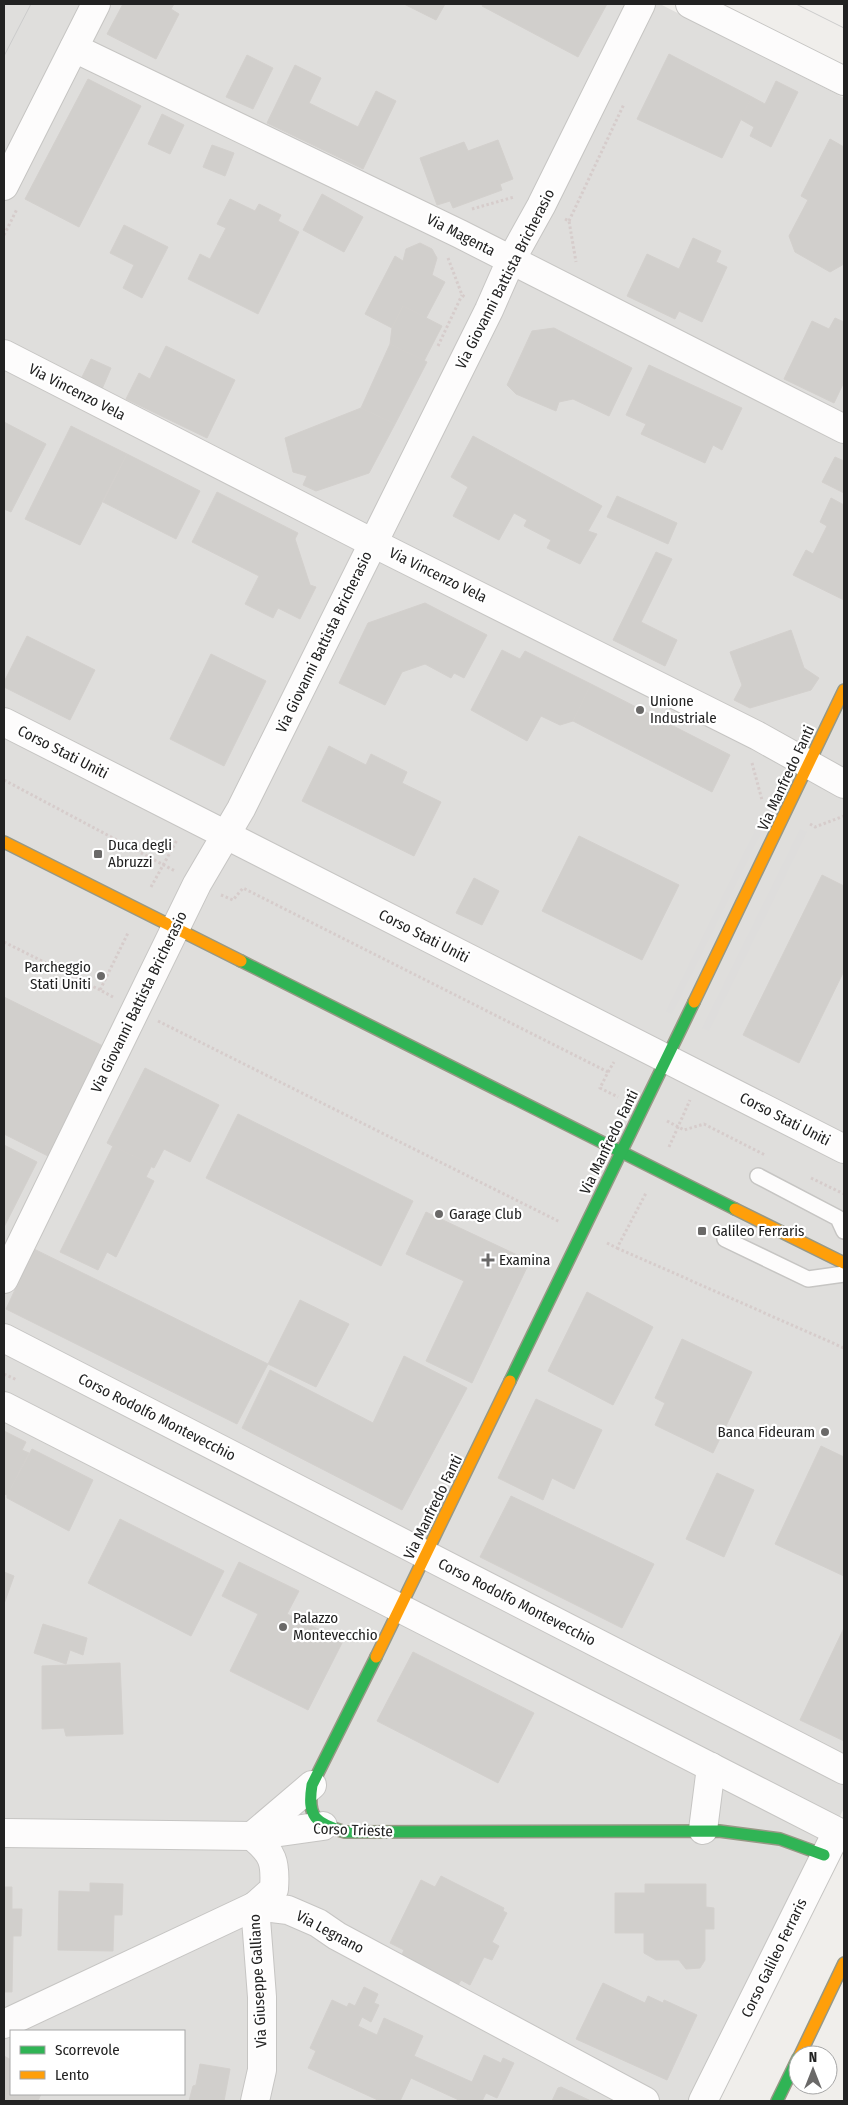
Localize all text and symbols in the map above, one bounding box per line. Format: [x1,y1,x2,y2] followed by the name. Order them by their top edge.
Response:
[452,186,558,372] street label: Via Giovanni Battista Bricherasio
[424,210,498,260] street label: Via Magenta
[26,360,128,424] street label: Via Vincenzo Vela
[386,544,490,606] street label: Via Vincenzo Vela
[272,548,376,736] street label: Via Giovanni Battista Bricherasio
[650,692,717,727] place label: Unione Industriale
[634,704,646,716] marker: Unione Industriale
[15,721,111,783] street label: Corso Stati Uniti
[754,722,818,834] street label: Via Manfredo Fanti
[108,836,172,871] place label: Duca degli Abruzzi
[92,848,104,860] marker: Duca degli Abruzzi
[376,905,472,967] street label: Corso Stati Uniti
[87,908,191,1096] street label: Via Giovanni Battista Bricherasio
[24,958,91,993] place label: Parcheggio Stati Uniti
[95,970,107,982] marker: Parcheggio Stati Uniti
[576,1087,642,1197] street label: Via Manfredo Fanti
[737,1088,833,1150] street label: Corso Stati Uniti
[449,1205,522,1223] place label: Garage Club
[433,1208,445,1220] marker: Garage Club
[712,1222,804,1240] place label: Galileo Ferraris
[696,1225,708,1237] marker: Galileo Ferraris
[499,1251,550,1269] place label: Examina
[481,1253,495,1267] marker: Examina
[75,1369,239,1465] street label: Corso Rodolfo Montevecchio
[718,1423,815,1441] place label: Banca Fideuram
[819,1426,831,1438] marker: Banca Fideuram
[400,1452,466,1562] street label: Via Manfredo Fanti
[435,1554,599,1650] street label: Corso Rodolfo Montevecchio
[293,1609,378,1644] place label: Palazzo Montevecchio
[277,1621,289,1633] marker: Palazzo Montevecchio
[313,1820,393,1840] street label: Corso Trieste
[737,1895,811,2021] street label: Corso Galileo Ferraris
[293,1907,367,1957] street label: Via Legnano
[246,1914,270,2048] street label: Via Giuseppe Galliano
[10,2030,185,2095] legend
[55,2041,120,2059] text: Scorrevole
[788,2045,838,2095] north arrow
[809,2049,817,2066] text: N
[55,2066,89,2084] text: Lento

